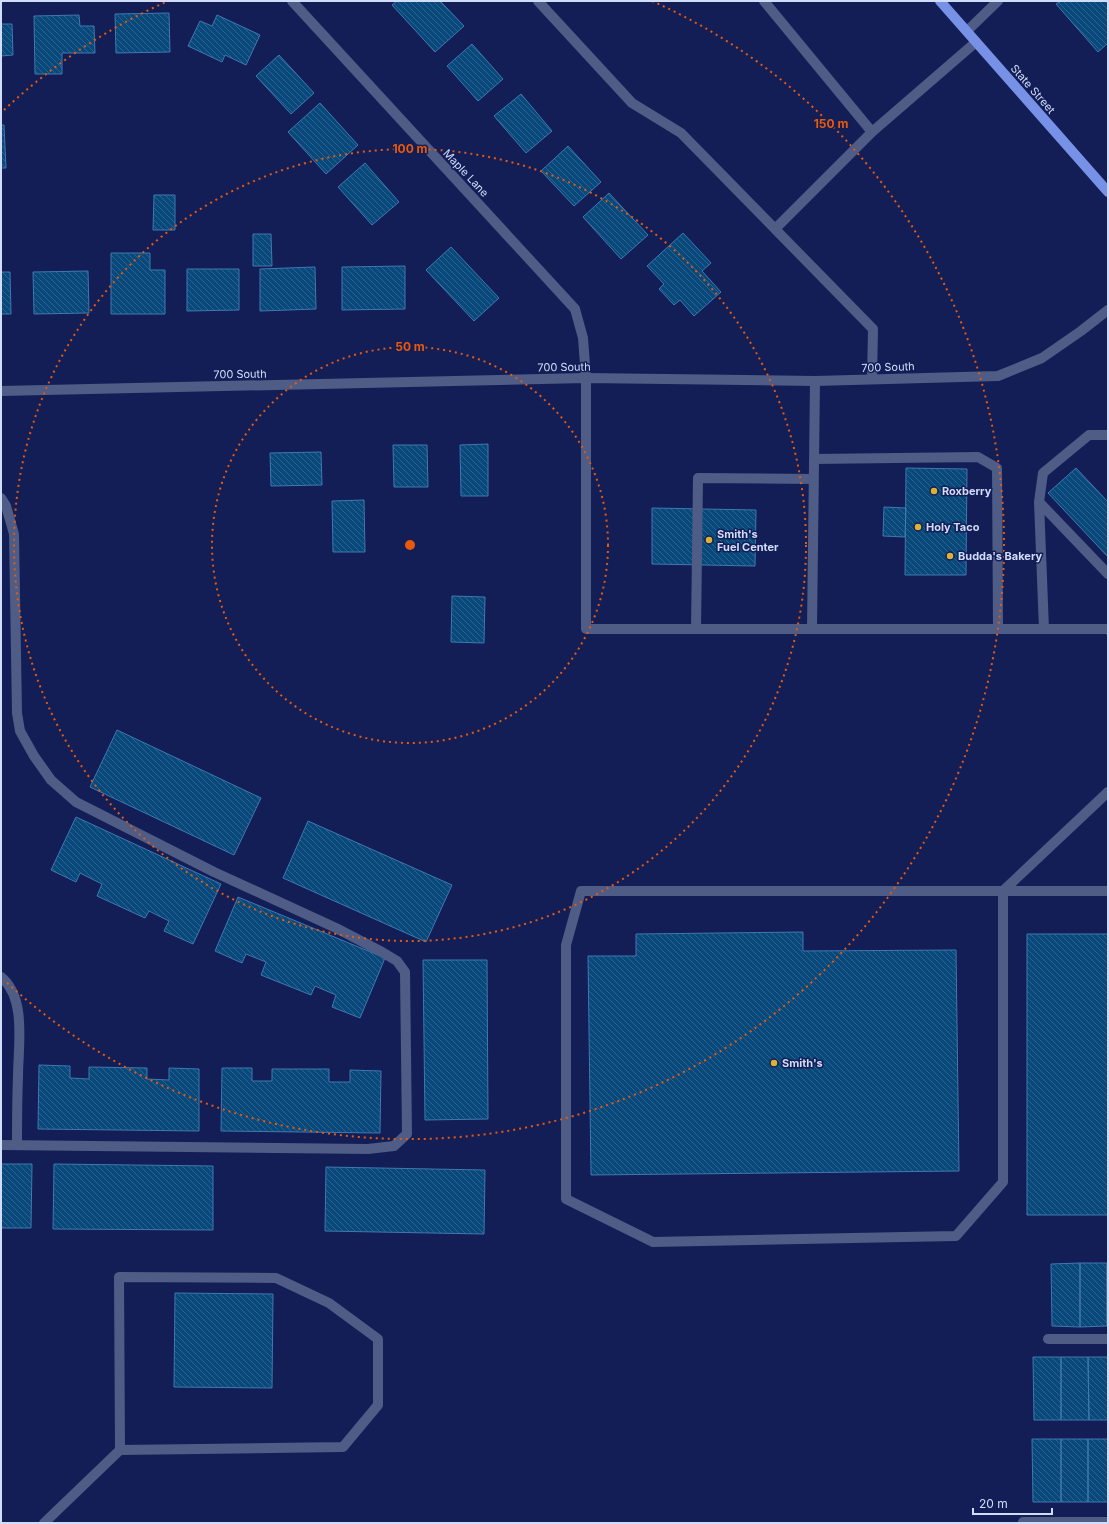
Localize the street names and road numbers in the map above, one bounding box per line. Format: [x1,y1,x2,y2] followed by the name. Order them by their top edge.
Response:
[1008,61,1059,117] street label: State Street
[440,146,492,200] street label: Maple Lane
[861,359,915,375] street label: 700 South
[537,360,591,374] street label: 700 South
[213,367,267,381] street label: 700 South

